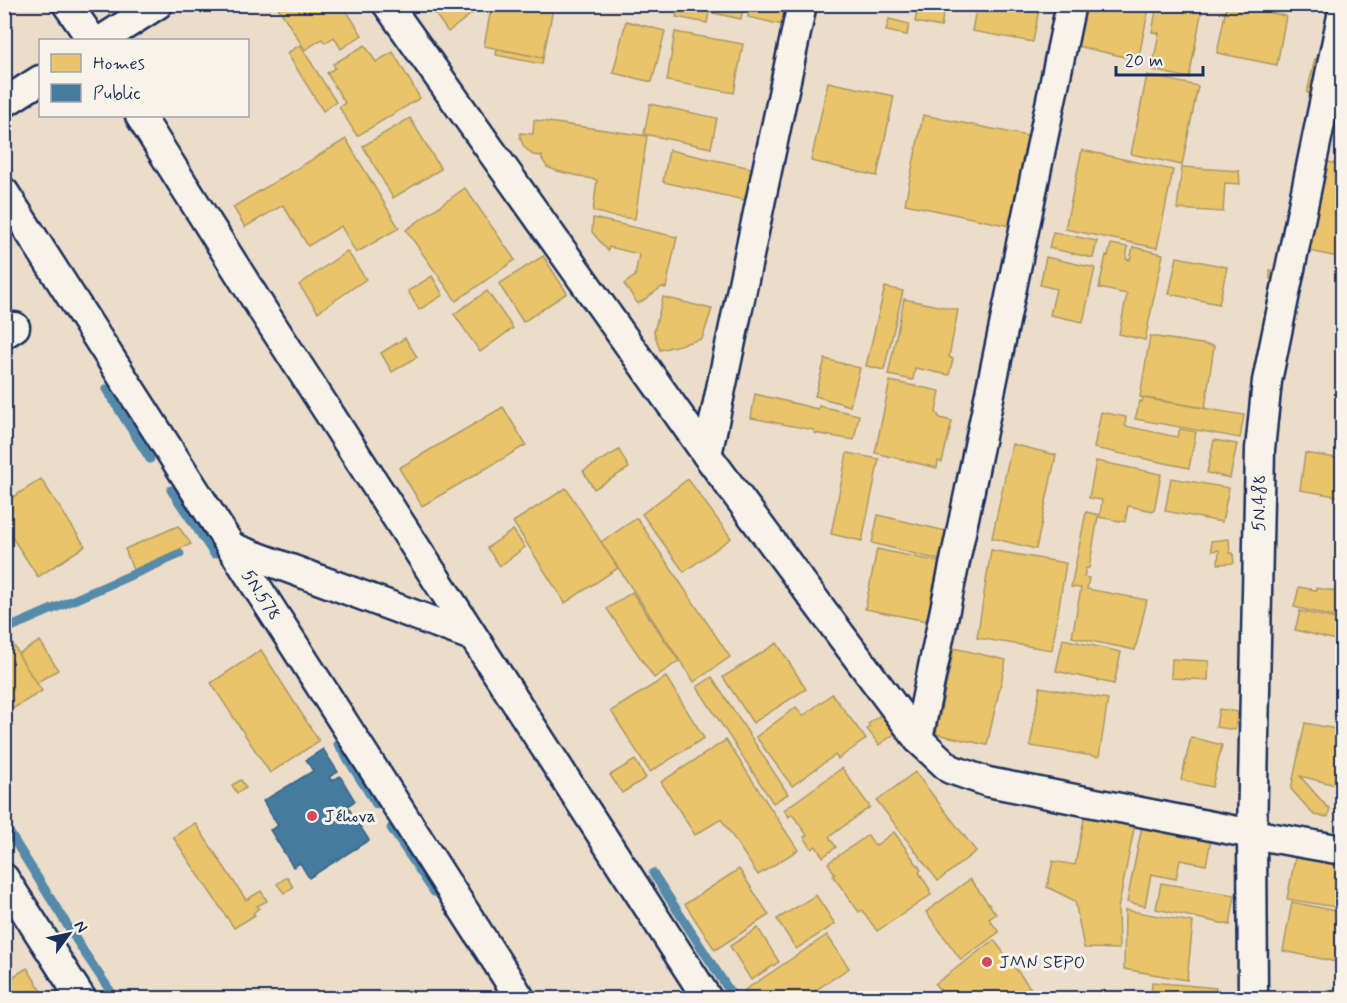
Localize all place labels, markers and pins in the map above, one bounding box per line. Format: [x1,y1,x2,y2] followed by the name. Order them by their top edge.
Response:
[324,805,376,829] place label: Jéhova
[305,809,319,823] marker: Jéhova
[999,951,1085,975] place label: JMN SEPO
[980,955,994,969] marker: JMN SEPO

